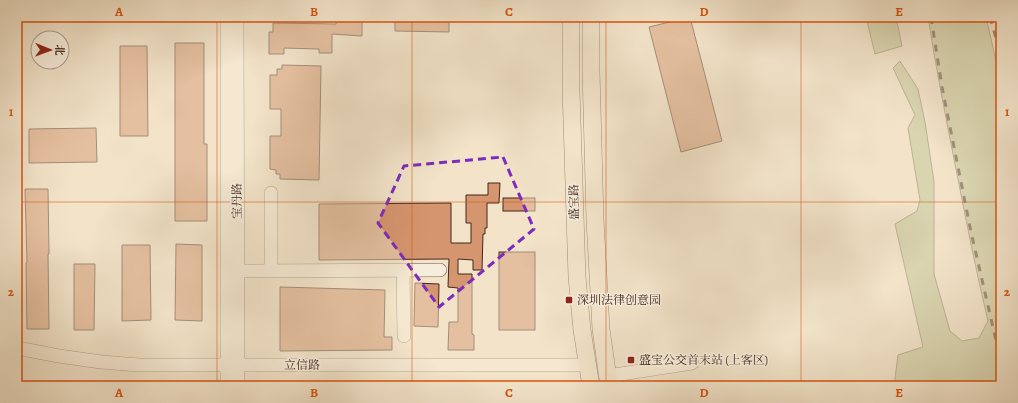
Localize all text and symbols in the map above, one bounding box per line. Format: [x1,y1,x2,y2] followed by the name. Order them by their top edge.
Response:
[114,3,124,20] text: A
[310,3,318,20] text: B
[505,3,513,20] text: C
[699,3,709,20] text: D
[895,3,903,20] text: E
[30,30,70,70] north arrow
[52,45,67,56] text: 北
[9,103,14,120] text: 1
[1005,103,1010,120] text: 1
[229,183,245,219] street label: 宝丹路
[566,184,582,220] street label: 盛宝路
[8,283,15,300] text: 2
[1004,283,1011,300] text: 2
[577,292,661,308] place label: 深圳法律创意园
[564,295,574,305] marker: 深圳法律创意园
[639,352,768,368] place label: 盛宝公交首末站 (上客区)
[626,355,636,365] marker: 盛宝公交首末站 (上客区)
[284,357,320,373] street label: 立信路
[114,384,124,401] text: A
[310,384,318,401] text: B
[505,384,513,401] text: C
[699,384,709,401] text: D
[895,384,903,401] text: E

